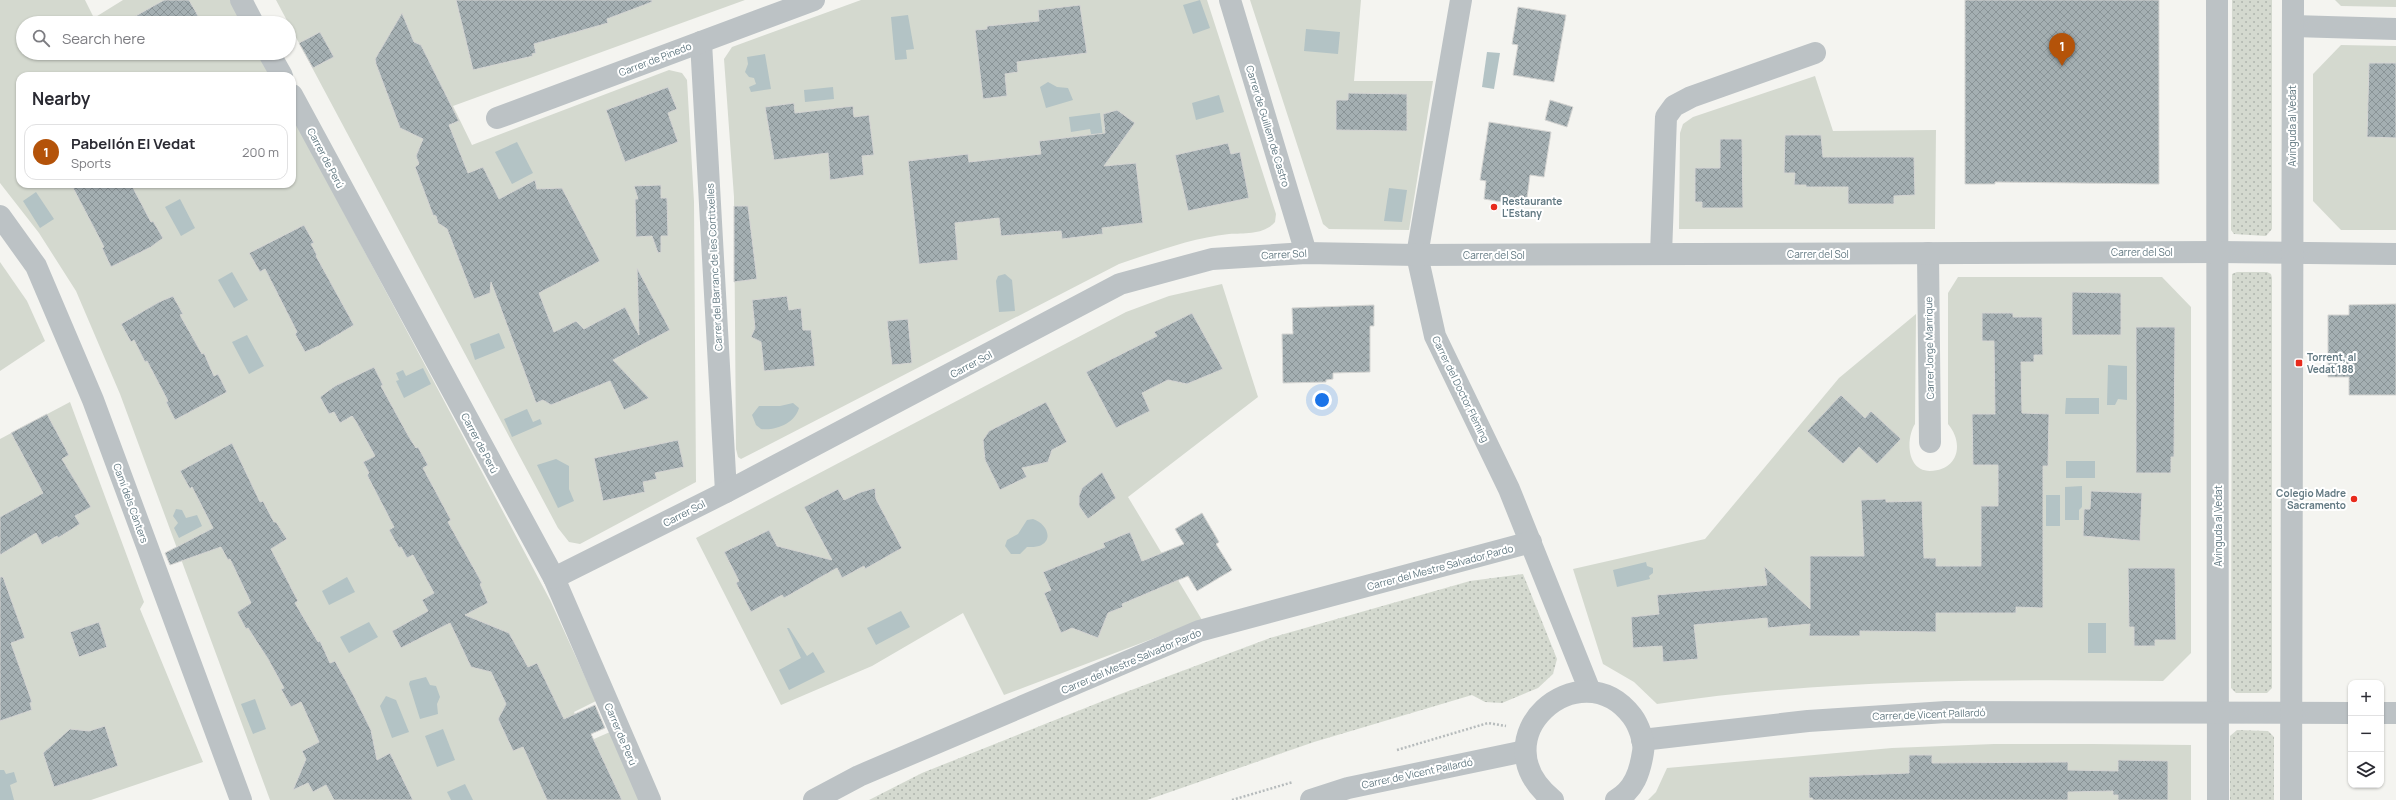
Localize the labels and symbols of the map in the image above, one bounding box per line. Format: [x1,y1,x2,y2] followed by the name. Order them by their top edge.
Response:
[2049,33,2075,66] pin: 1
[617,39,694,79] street label: Carrer de Pinedo
[1243,64,1293,189] street label: Carrer de Guillem de Castro
[2285,85,2299,167] street label: Avinguda al Vedat
[304,125,348,191] street label: Carrer de Perú
[703,183,725,351] street label: Carrer del Barranc de les Cortitxelles
[1502,194,1562,220] place label: Restaurante L'Estany
[1489,202,1499,212] marker: Restaurante L'Estany
[2111,245,2173,259] street label: Carrer del Sol
[1261,246,1307,262] street label: Carrer Sol
[1787,247,1849,261] street label: Carrer del Sol
[1463,248,1525,262] street label: Carrer del Sol
[1921,296,1937,399] street label: Carrer Jorge Manrique
[1429,334,1493,445] street label: Carrer del Doctor Flèming
[948,347,994,381] street label: Carrer Sol
[2307,350,2356,376] place label: Torrent, al Vedat 188
[2294,358,2304,368] marker: Torrent, al Vedat 188
[1312,390,1332,410] your location
[458,410,502,476] street label: Carrer de Perú
[110,461,152,545] street label: Camí dels Cànters
[2211,485,2225,567] street label: Avinguda al Vedat
[2276,486,2346,512] place label: Colegio Madre Sacramento
[2349,494,2359,504] marker: Colegio Madre Sacramento
[660,496,708,530] street label: Carrer Sol
[1365,541,1515,593] street label: Carrer del Mestre Salvador Pardo
[1059,625,1203,697] street label: Carrer del Mestre Salvador Pardo
[602,701,640,767] street label: Carrer de Perú
[1872,705,1986,723] street label: Carrer de Vicent Pallardó
[1360,754,1474,792] street label: Carrer de Vicent Pallardó

